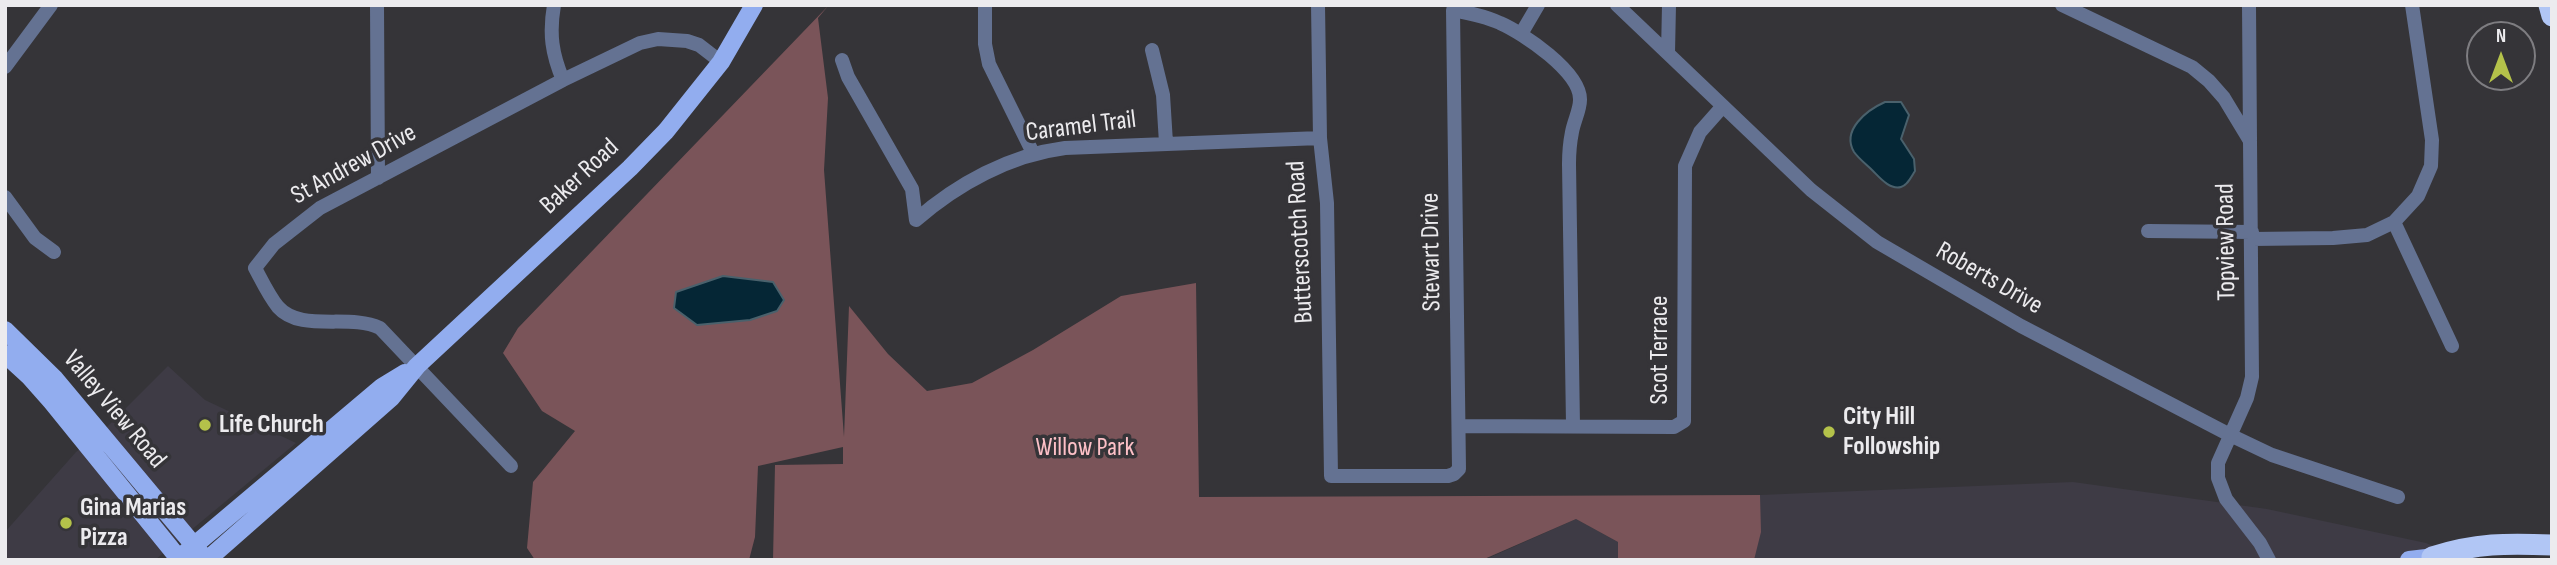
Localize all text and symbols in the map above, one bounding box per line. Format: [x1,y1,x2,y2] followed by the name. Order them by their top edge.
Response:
[2466,21,2536,91] north arrow
[2496,25,2506,48] text: N
[1024,105,1138,149] street label: Caramel Trail
[286,118,422,212] street label: St Andrew Drive
[534,133,626,221] street label: Baker Road
[1281,160,1321,324] street label: Butterscotch Road
[2210,183,2244,301] street label: Topview Road
[1415,192,1449,312] street label: Stewart Drive
[1930,236,2048,322] street label: Roberts Drive
[1644,296,1676,404] street label: Scot Terrace
[56,345,172,475] street label: Valley View Road
[1843,401,1940,462] place label: City Hill Followship
[219,409,324,441] place label: Life Church
[197,417,213,433] marker: Life Church
[1821,424,1837,440] marker: City Hill Followship
[1036,432,1134,464] park label: Willow Park
[80,492,186,554] place label: Gina Marias Pizza
[58,515,74,531] marker: Gina Marias Pizza

